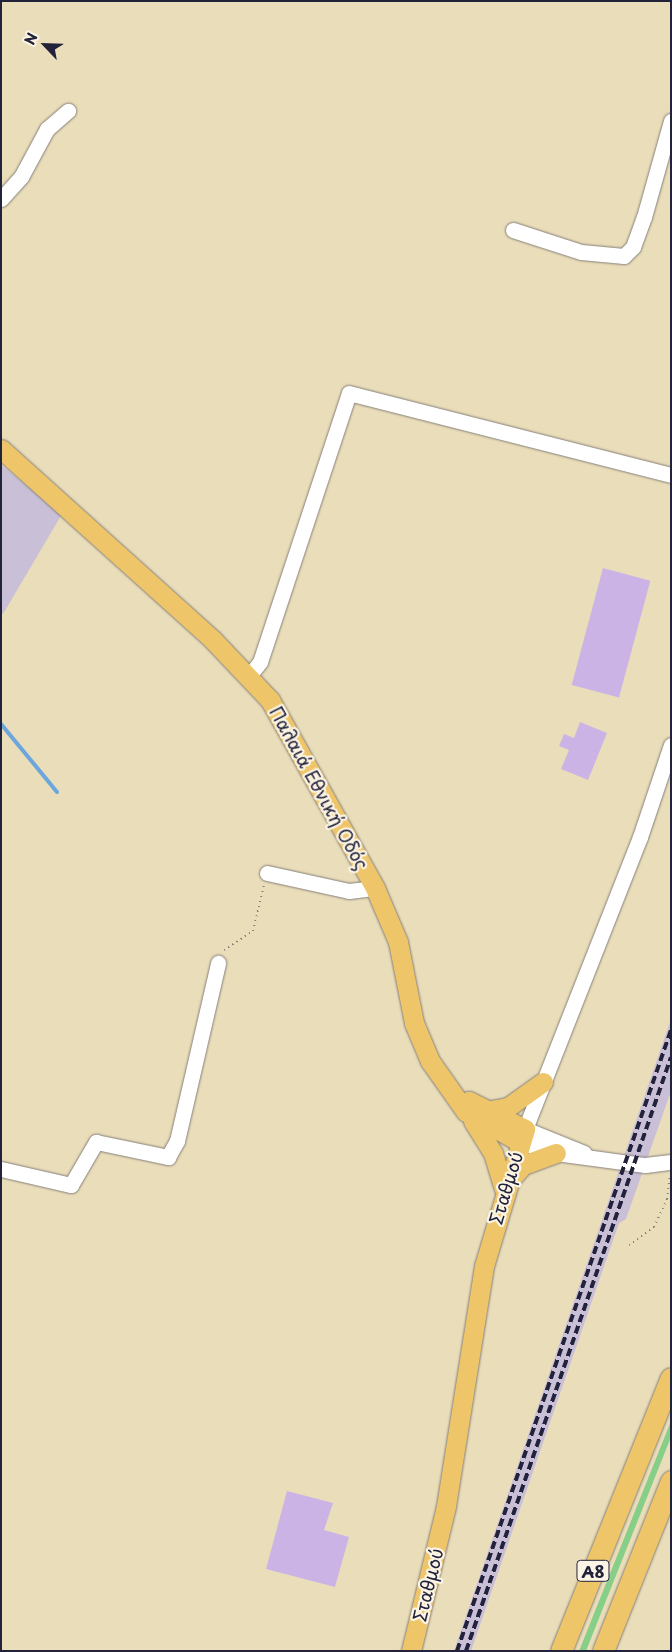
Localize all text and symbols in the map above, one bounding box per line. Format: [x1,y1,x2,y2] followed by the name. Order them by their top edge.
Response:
[20,20,70,70] north arrow
[19,29,43,48] text: N
[265,702,373,874] street label: Παλαιά Εθνική Οδός
[485,1149,527,1227] street label: Σταθμού
[408,1546,448,1624] street label: Σταθμού
[576,1558,610,1584] road number: Α8

